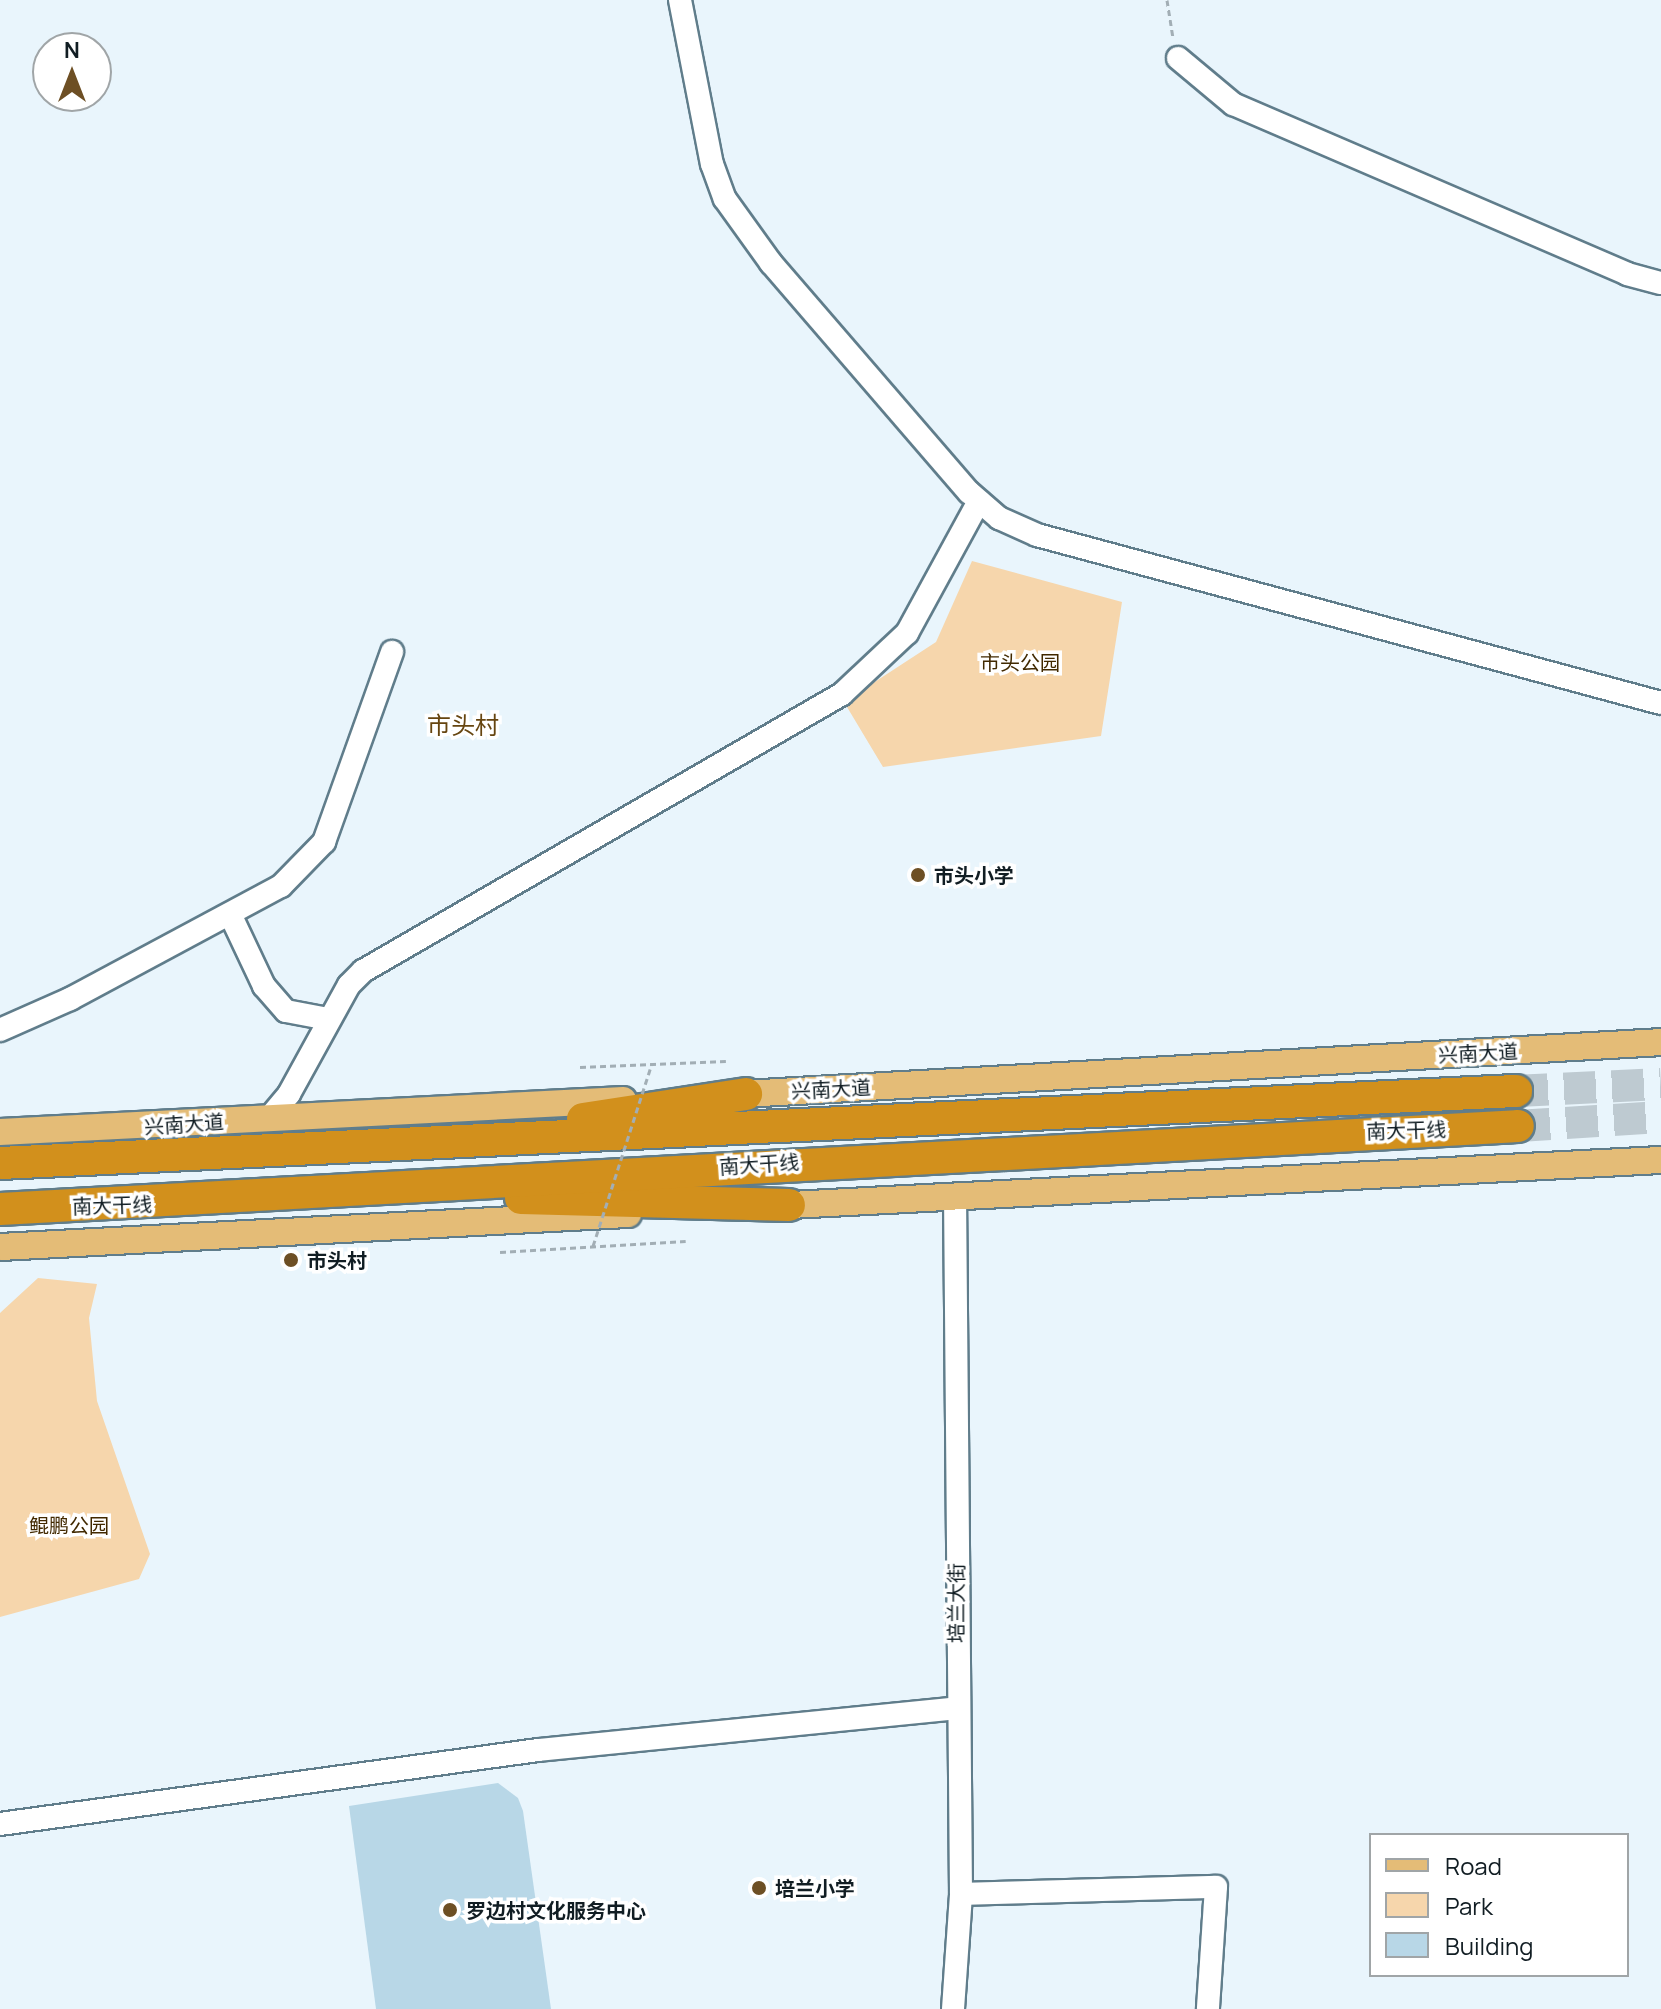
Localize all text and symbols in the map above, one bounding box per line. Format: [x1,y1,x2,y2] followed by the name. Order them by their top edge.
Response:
[32,32,112,112] north arrow
[64,35,80,65] text: N
[980,650,1060,674] park label: 市头公园
[427,711,499,739] district label: 市头村
[934,863,1014,887] place label: 市头小学
[909,866,927,884] marker: 市头小学
[1437,1039,1519,1067] street label: 兴南大道
[790,1075,872,1103] street label: 兴南大道
[143,1109,225,1139] street label: 兴南大道
[1366,1117,1446,1143] street label: 南大干线
[718,1149,800,1179] street label: 南大干线
[72,1192,152,1218] street label: 南大干线
[307,1248,367,1272] place label: 市头村
[282,1251,300,1269] marker: 市头村
[29,1513,109,1537] park label: 鲲鹏公园
[944,1563,968,1643] street label: 培兰大街
[1369,1833,1629,1977] legend
[1445,1849,1502,1882] text: Road
[775,1876,855,1900] place label: 培兰小学
[750,1879,768,1897] marker: 培兰小学
[1445,1889,1493,1922] text: Park
[466,1898,646,1922] place label: 罗边村文化服务中心
[441,1901,459,1919] marker: 罗边村文化服务中心
[1445,1929,1533,1962] text: Building

